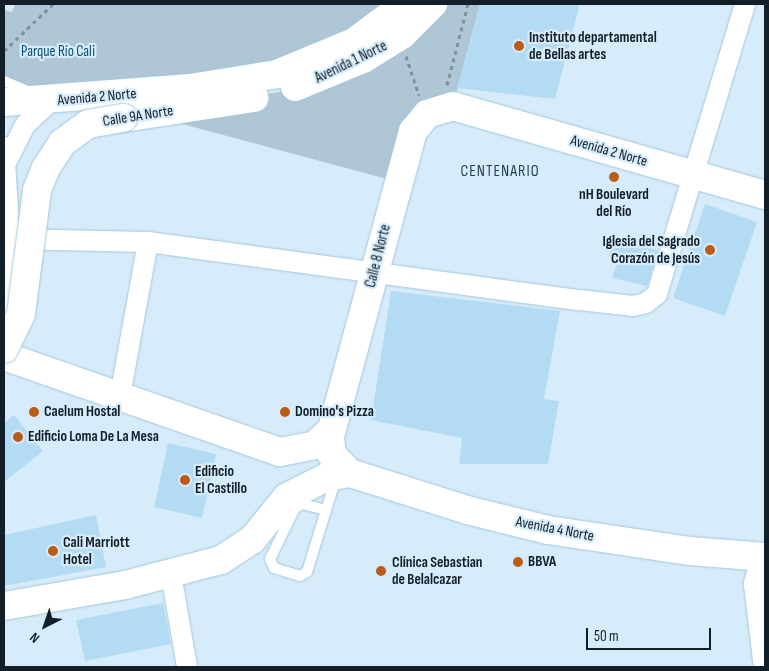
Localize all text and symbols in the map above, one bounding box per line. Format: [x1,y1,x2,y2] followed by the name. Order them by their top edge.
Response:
[529,28,657,63] place label: Instituto departamental de Bellas artes
[312,37,390,87] street label: Avenida 1 Norte
[513,40,525,52] marker: Instituto departamental de Bellas artes
[21,43,95,61] park label: Parque Río Cali
[57,85,137,109] street label: Avenida 2 Norte
[101,102,175,130] street label: Calle 9A Norte
[569,131,649,171] street label: Avenida 2 Norte
[459,162,541,182] district label: CENTENARIO
[608,171,620,183] marker: nH Boulevard del Río
[579,185,649,220] place label: nH Boulevard del Río
[361,222,395,290] street label: Calle 8 Norte
[602,232,700,267] place label: Iglesia del Sagrado Corazón de Jesús
[704,244,716,256] marker: Iglesia del Sagrado Corazón de Jesús
[44,403,120,421] place label: Caelum Hostal
[295,403,374,421] place label: Domino's Pizza
[28,406,40,418] marker: Caelum Hostal
[279,406,291,418] marker: Domino's Pizza
[28,428,159,446] place label: Edificio Loma De La Mesa
[12,431,24,443] marker: Edificio Loma De La Mesa
[195,462,247,497] place label: Edificio El Castillo
[179,474,191,486] marker: Edificio El Castillo
[514,513,596,545] street label: Avenida 4 Norte
[63,533,130,568] place label: Cali Marriott Hotel
[47,545,59,557] marker: Cali Marriott Hotel
[392,553,483,588] place label: Clínica Sebastian de Belalcazar
[528,553,556,571] place label: BBVA
[512,556,524,568] marker: BBVA
[374,564,388,578] marker: Clínica Sebastian de Belalcazar
[20,601,70,651] north arrow
[589,618,714,650] scale bar
[594,627,619,646] text: 50 m
[26,629,43,647] text: N

